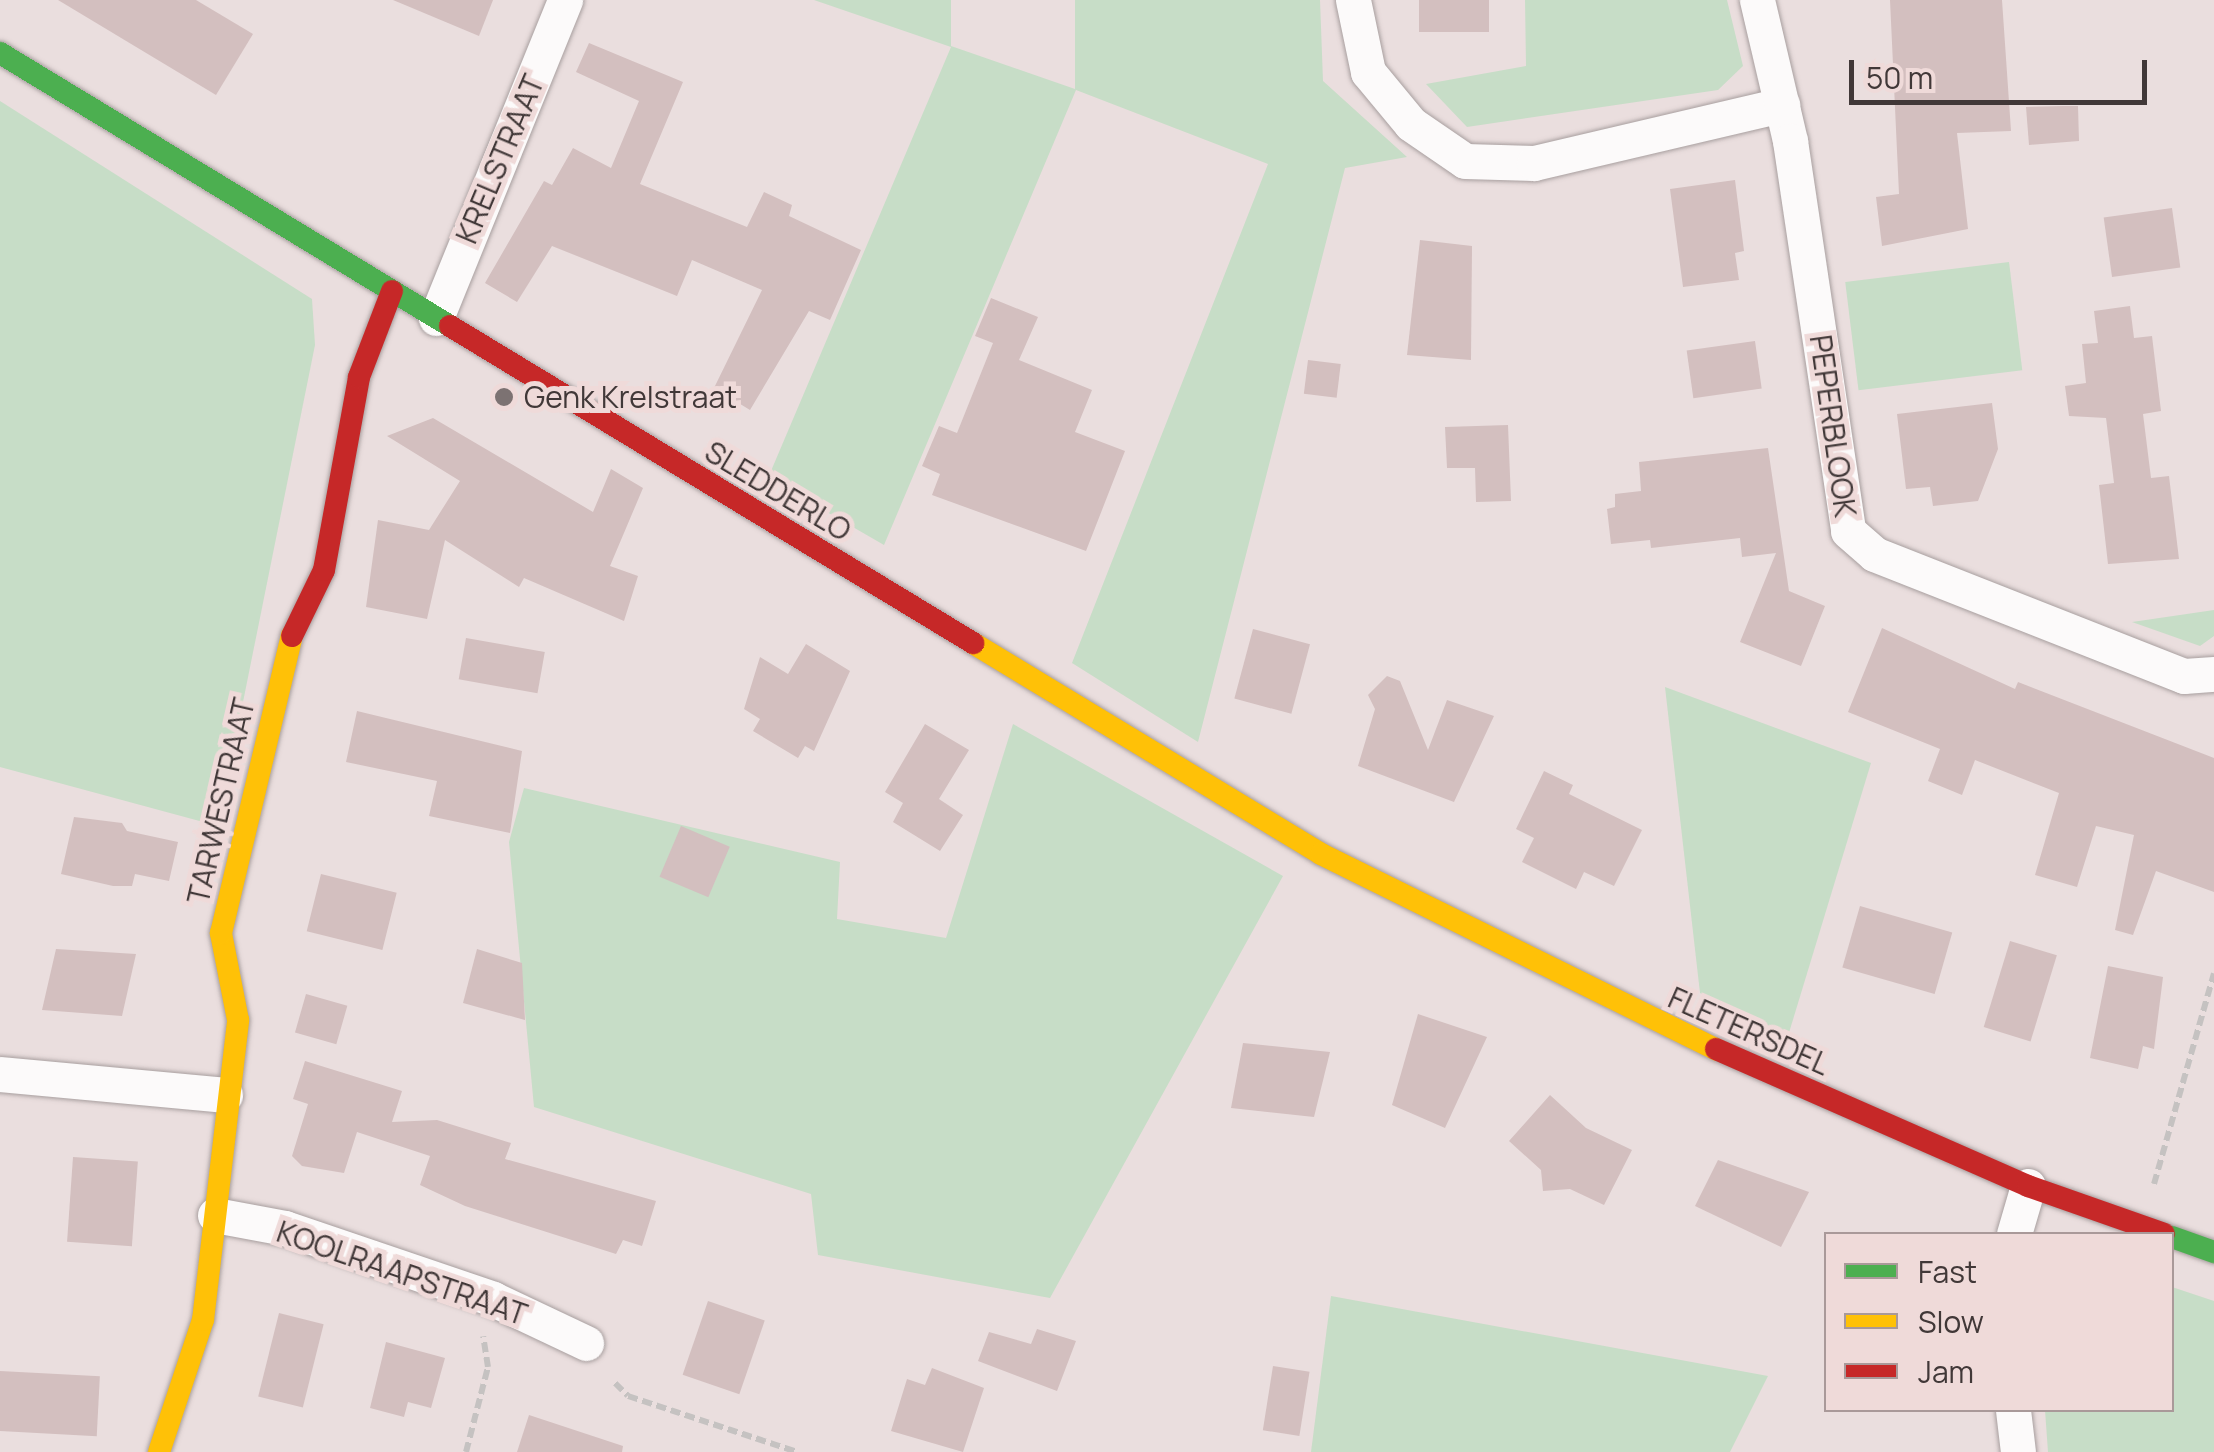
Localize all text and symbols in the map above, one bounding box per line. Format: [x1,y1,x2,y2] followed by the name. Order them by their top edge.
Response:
[1854,40,2152,102] scale bar
[1866,57,1933,98] text: 50 m
[448,69,552,249] street label: KRELSTRAAT
[1802,333,1864,519] street label: PEPERBLOOK
[524,379,737,415] place label: Genk Krelstraat
[493,386,515,408] marker: Genk Krelstraat
[699,433,857,549] street label: SLEDDERLO
[180,695,262,907] street label: TARWESTRAAT
[1663,979,1835,1083] street label: FLETERSDEL
[272,1213,532,1333] street label: KOOLRAAPSTRAAT
[1824,1232,2174,1412] legend
[1918,1251,1977,1292] text: Fast
[1918,1301,1984,1342] text: Slow
[1918,1351,1974,1392] text: Jam

